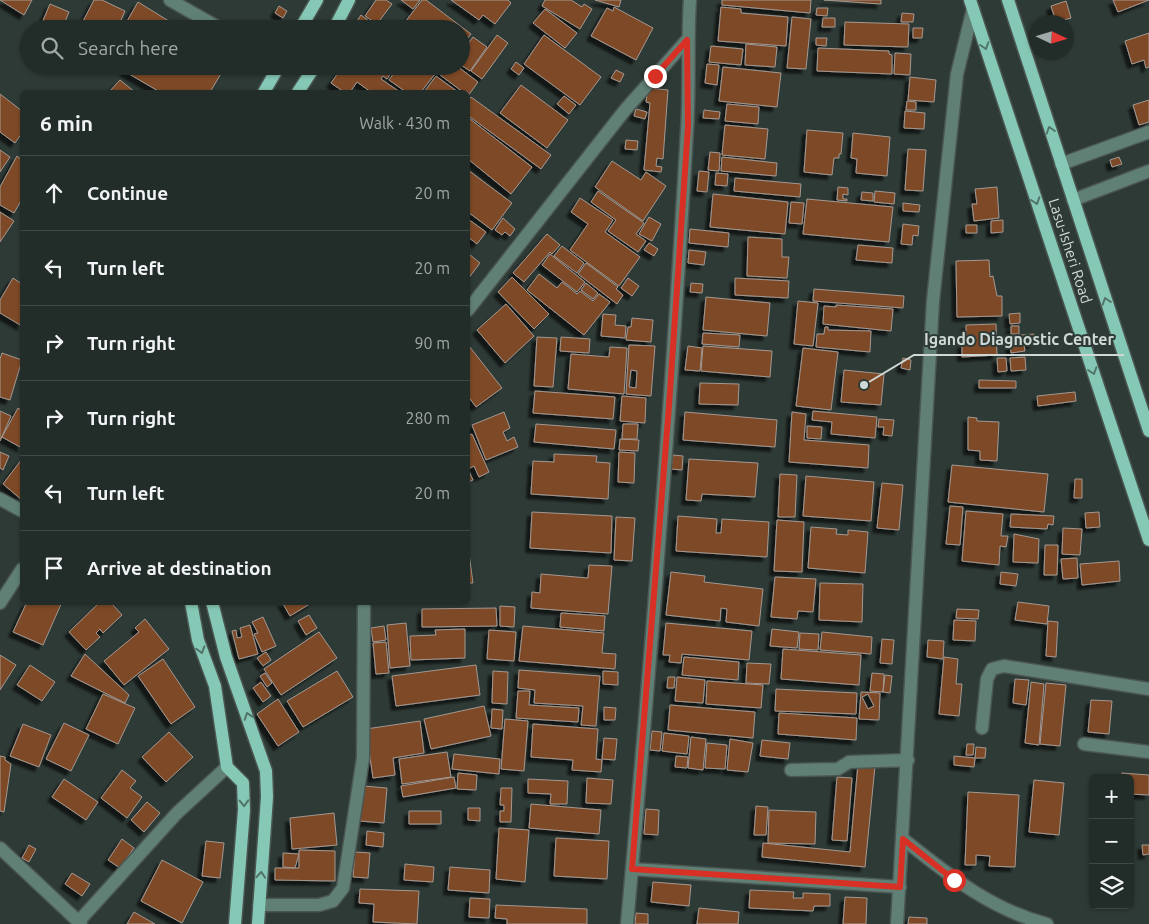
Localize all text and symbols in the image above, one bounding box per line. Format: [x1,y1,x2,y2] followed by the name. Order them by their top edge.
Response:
[1029,15,1074,60] north arrow
[20,20,470,75] search box
[38,34,66,62] icon: search
[78,37,178,59] text: Search here
[979,42,989,50] one-way arrow
[644,65,667,88] route end
[40,111,93,135] text: 6 min
[359,114,450,132] text: Walk · 430 m
[1046,127,1056,135] one-way arrow
[40,179,68,207] icon: ahead
[87,182,168,204] text: Continue
[414,184,450,202] text: 20 m
[1030,196,1040,204] one-way arrow
[1046,196,1095,305] street label: Lasu-Isheri Road
[40,254,68,282] icon: left
[87,257,165,279] text: Turn left
[414,259,450,277] text: 20 m
[1102,298,1112,306] one-way arrow
[914,324,1124,355] callout: Igando Diagnostic Center
[40,329,68,357] icon: right
[924,330,1114,348] text: Igando Diagnostic Center
[87,332,175,354] text: Turn right
[414,334,450,352] text: 90 m
[1087,367,1097,375] one-way arrow
[40,404,68,432] icon: right
[87,407,175,429] text: Turn right
[405,409,450,427] text: 280 m
[40,479,68,507] icon: left
[87,482,165,504] text: Turn left
[414,484,450,502] text: 20 m
[40,554,68,582] icon: arrive
[87,557,272,579] text: Arrive at destination
[196,646,206,654] one-way arrow
[244,712,254,721] one-way arrow
[1089,774,1134,909] map controls
[1089,774,1134,819] button: +
[239,799,249,807] one-way arrow
[1089,819,1134,864] button: −
[1089,864,1134,909] button: layers
[943,869,966,892] route start
[255,871,266,879] one-way arrow

